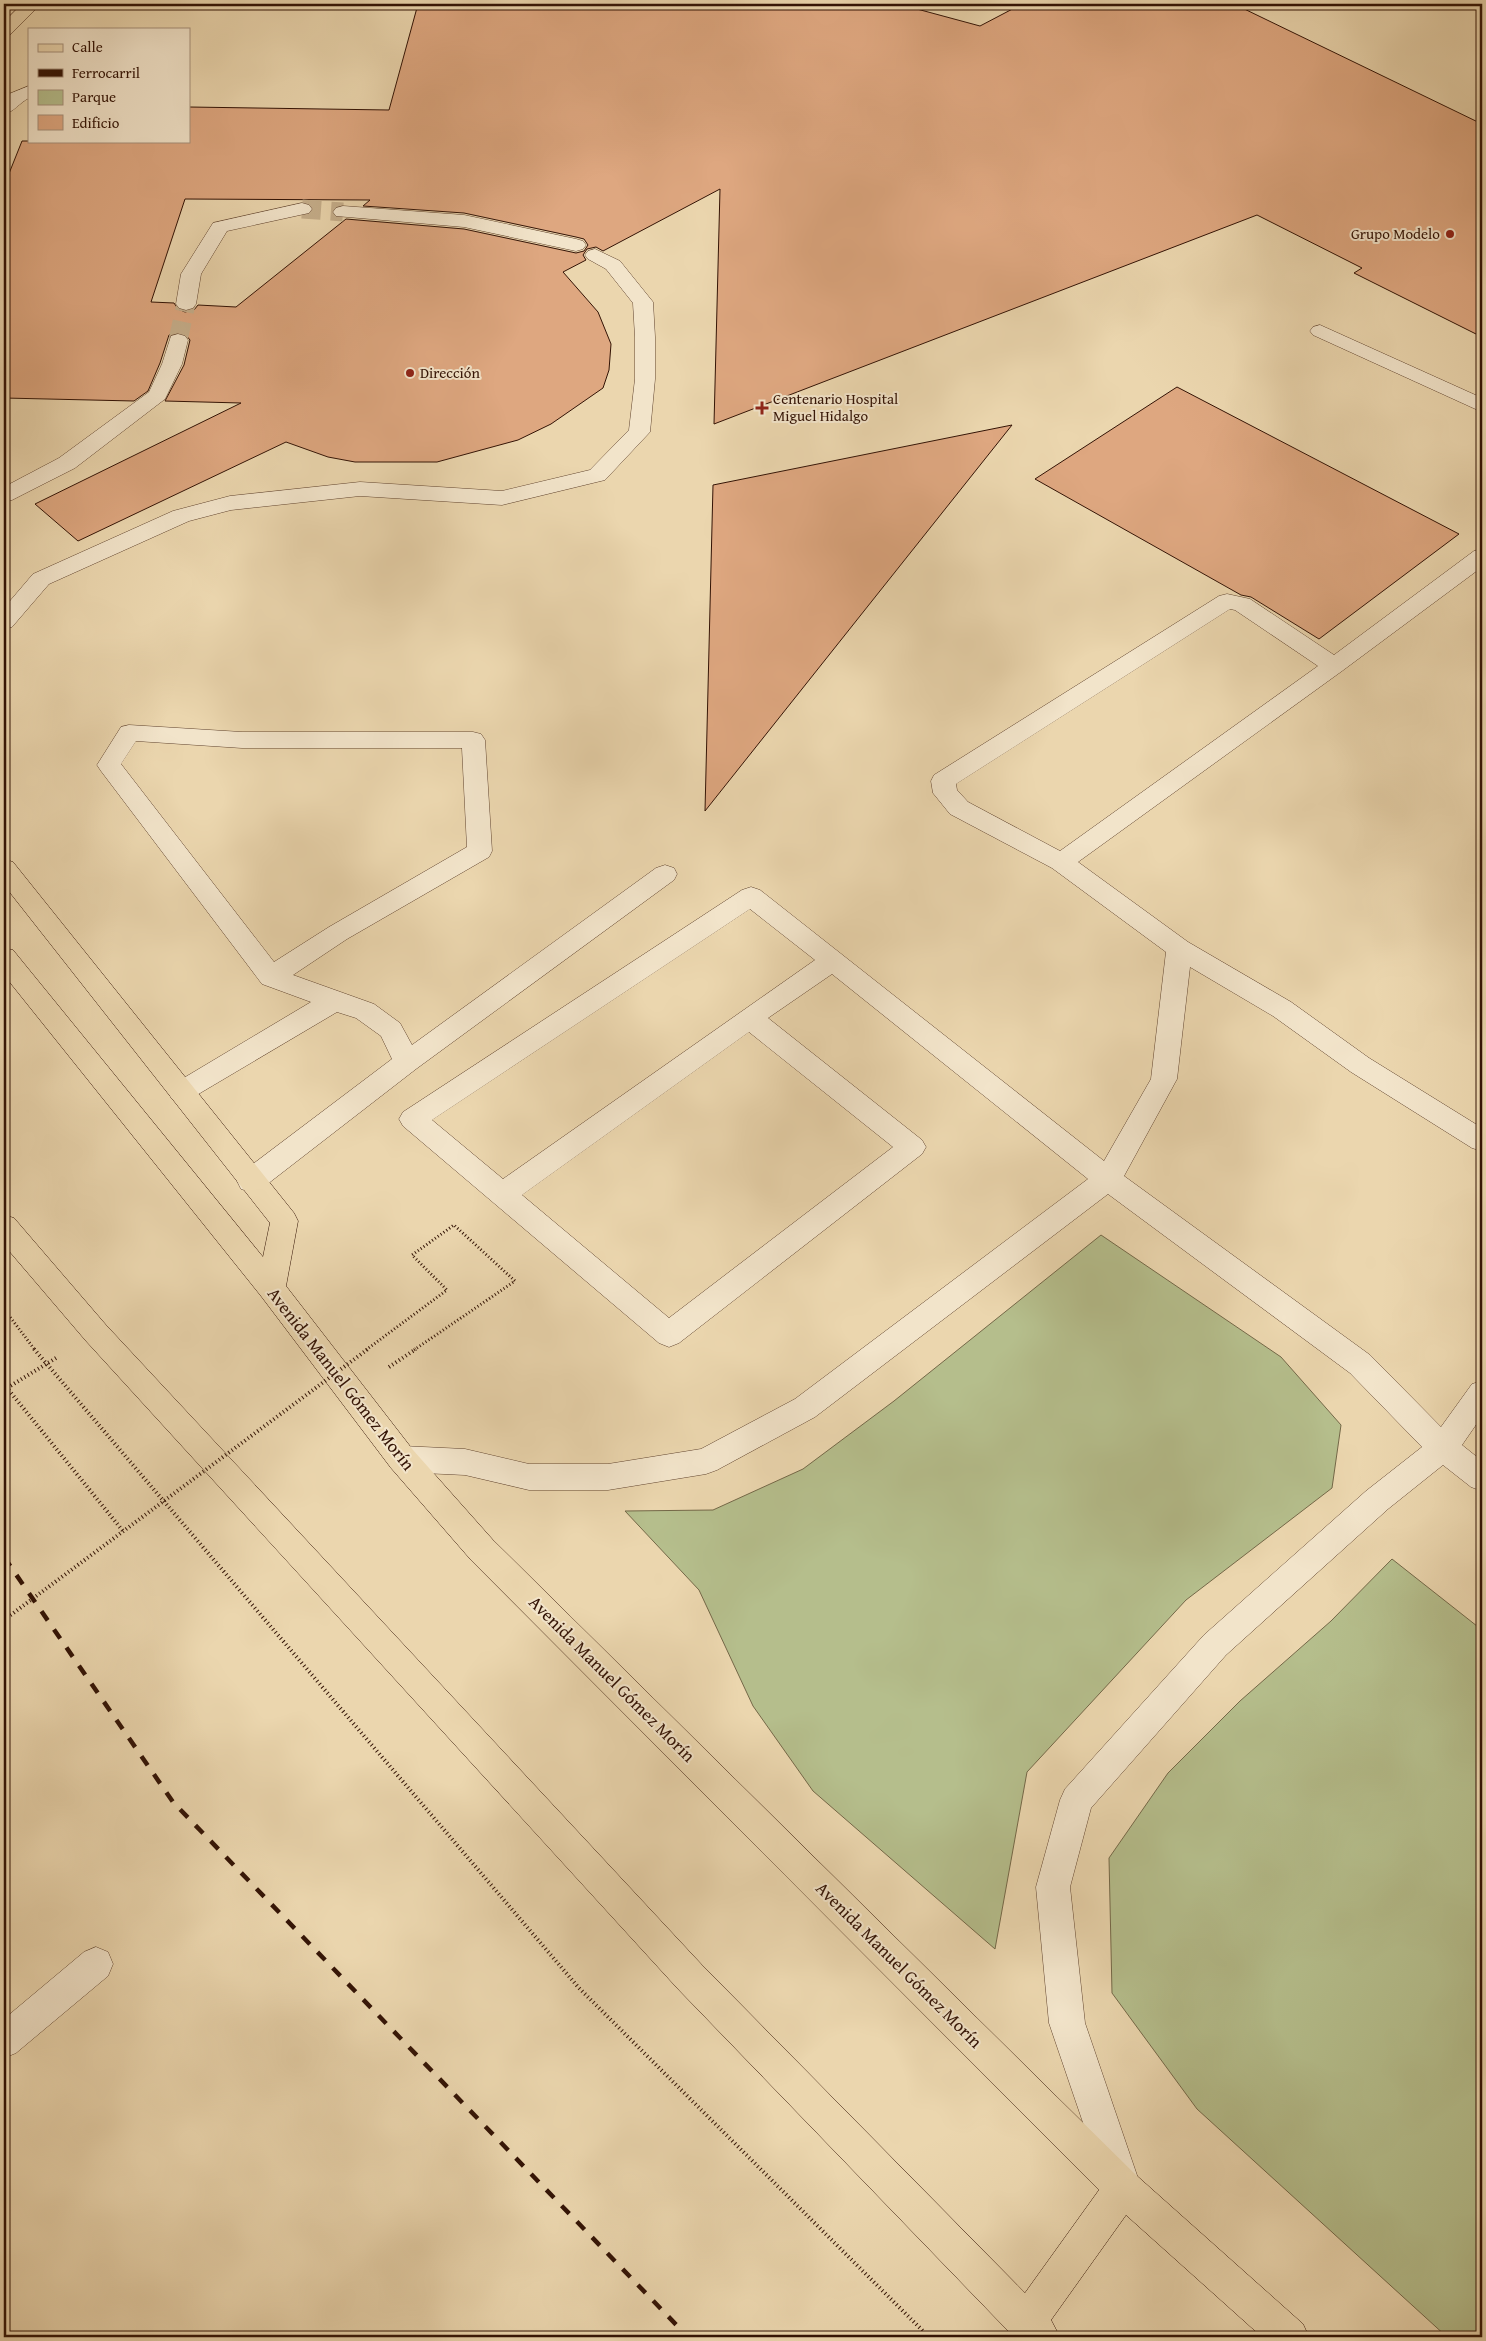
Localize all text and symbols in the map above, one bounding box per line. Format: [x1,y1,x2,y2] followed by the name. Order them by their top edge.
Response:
[28,28,190,142] legend
[72,36,103,57] text: Calle
[72,62,140,83] text: Ferrocarril
[72,86,116,107] text: Parque
[72,112,120,133] text: Edificio
[1351,223,1440,244] place label: Grupo Modelo
[1444,228,1456,240] marker: Grupo Modelo
[420,362,480,383] place label: Dirección
[404,367,416,379] marker: Dirección
[773,388,898,426] place label: Centenario Hospital Miguel Hidalgo
[755,401,769,415] marker: Centenario Hospital Miguel Hidalgo
[261,1281,422,1476] street label: Avenida Manuel Gómez Morín
[523,1589,702,1768] street label: Avenida Manuel Gómez Morín
[810,1875,989,2054] street label: Avenida Manuel Gómez Morín

